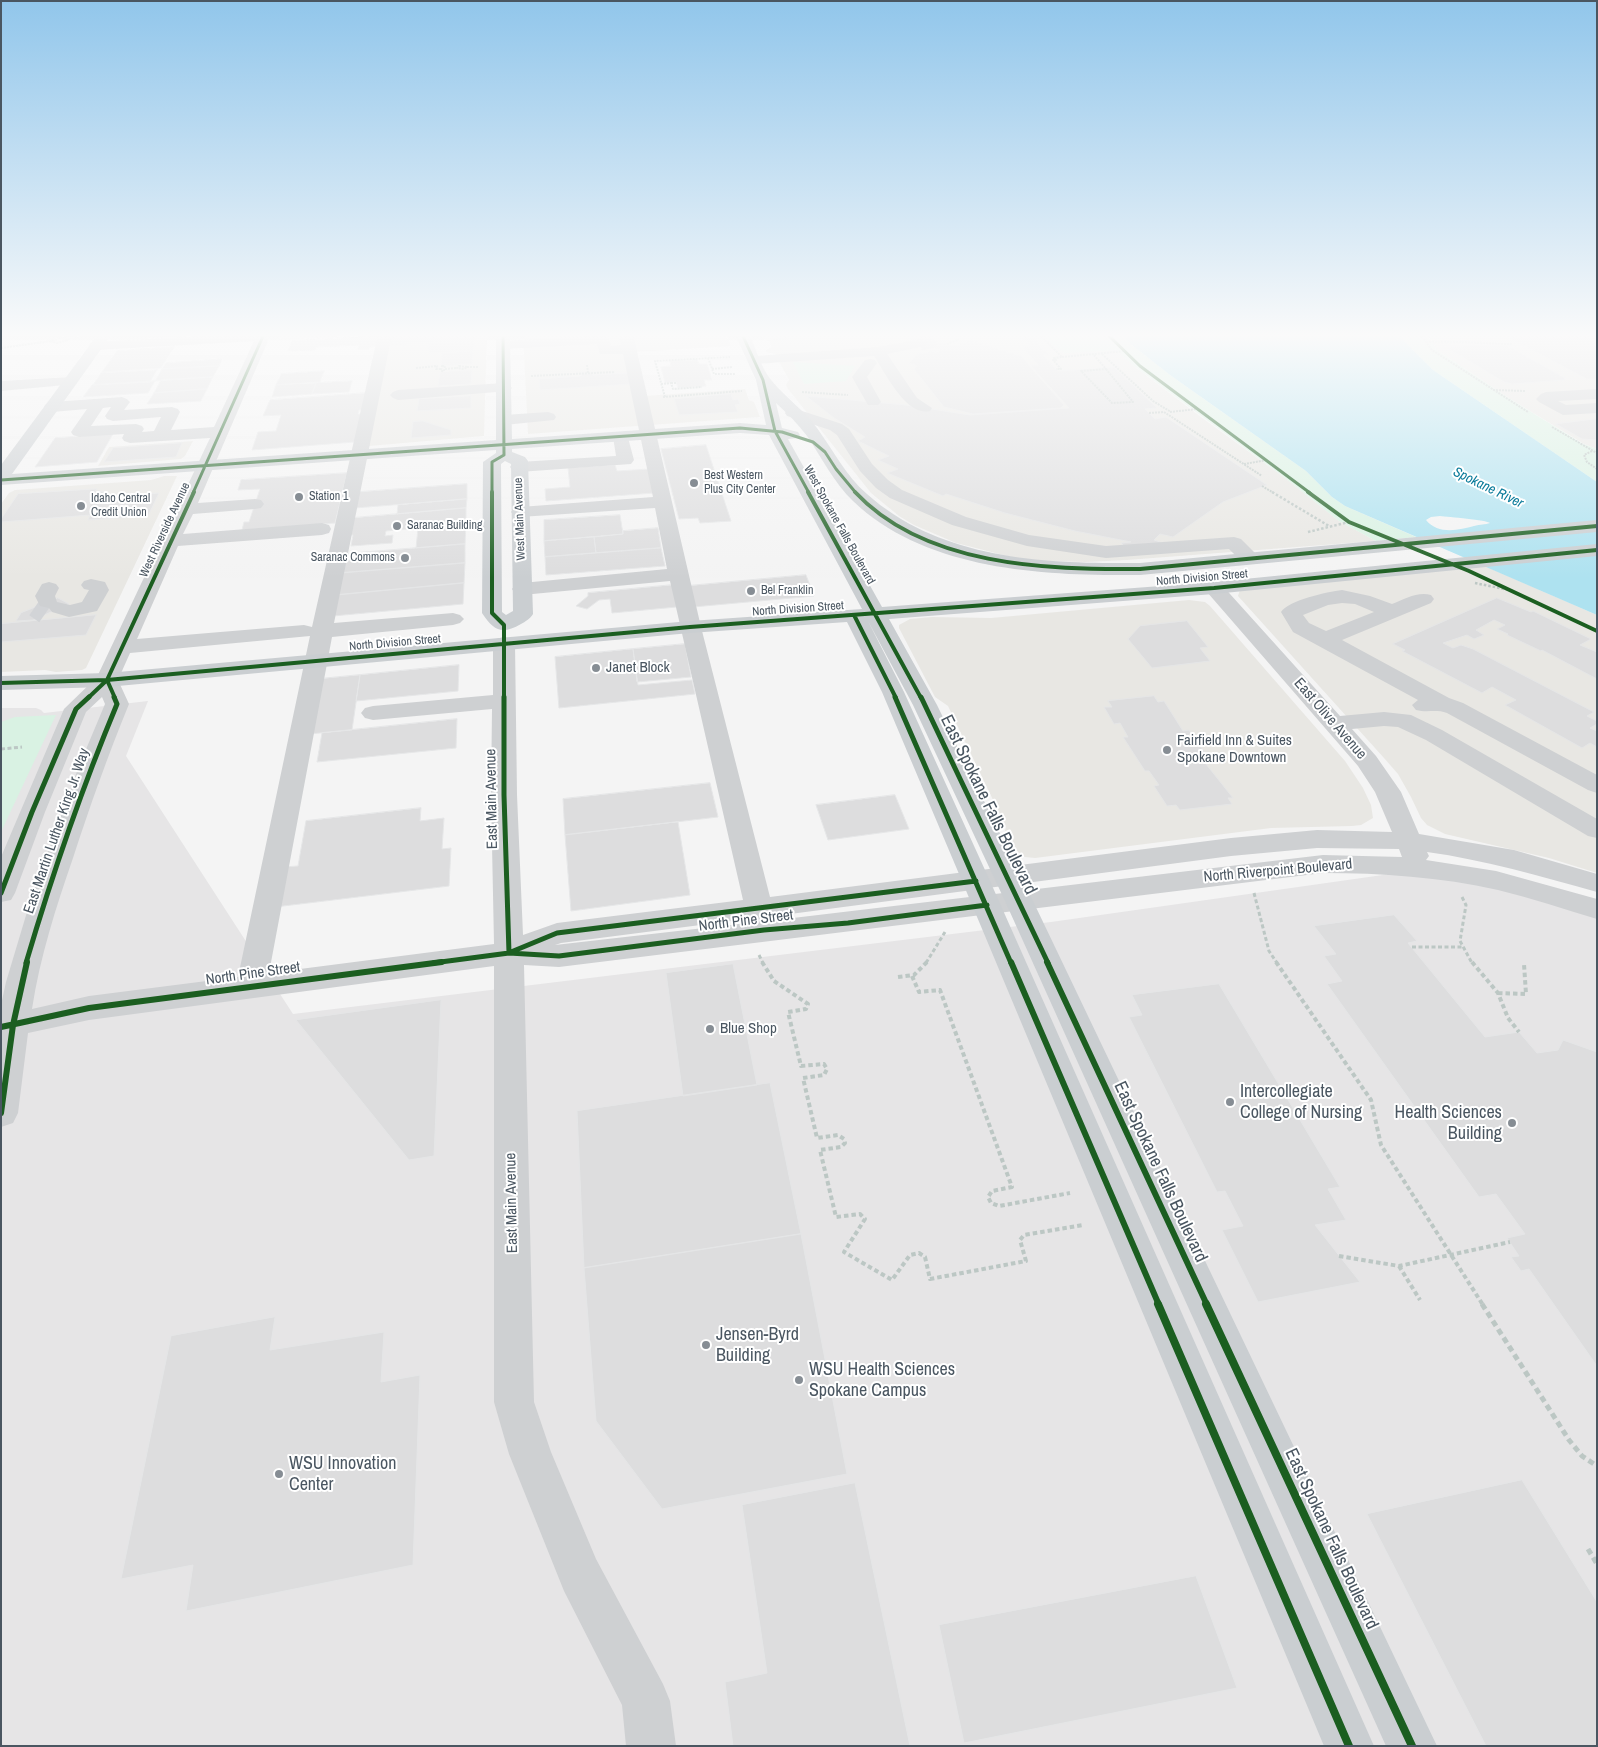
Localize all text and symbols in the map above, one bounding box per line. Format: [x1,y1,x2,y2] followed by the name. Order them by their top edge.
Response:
[800,463,878,587] street label: West Spokane Falls Boulevard
[1450,464,1526,512] water label: Spokane River
[704,469,776,497] place label: Best Western Plus City Center
[511,477,529,561] street label: West Main Avenue
[688,477,700,489] marker: Best Western Plus City Center
[137,480,193,580] street label: West Riverside Avenue
[309,490,348,504] place label: Station 1
[293,491,305,503] marker: Station 1
[91,492,150,520] place label: Idaho Central Credit Union
[75,500,87,512] marker: Idaho Central Credit Union
[407,519,482,533] place label: Saranac Building
[391,520,403,532] marker: Saranac Building
[311,551,395,565] place label: Saranac Commons
[399,552,411,564] marker: Saranac Commons
[1156,567,1248,589] street label: North Division Street
[761,584,813,598] place label: Bel Franklin
[745,585,757,597] marker: Bel Franklin
[752,599,844,619] street label: North Division Street
[349,632,441,654] street label: North Division Street
[606,659,670,677] place label: Janet Block
[590,662,602,674] marker: Janet Block
[1290,675,1370,763] street label: East Olive Avenue
[935,712,1041,898] street label: East Spokane Falls Boulevard
[1177,732,1292,767] place label: Fairfield Inn & Suites Spokane Downtown
[1161,744,1173,756] marker: Fairfield Inn & Suites Spokane Downtown
[20,746,94,916] street label: East Martin Luther King Jr. Way
[482,749,502,849] street label: East Main Avenue
[1203,856,1353,886] street label: North Riverpoint Boulevard
[698,906,794,936] street label: North Pine Street
[205,958,301,990] street label: North Pine Street
[720,1020,777,1038] place label: Blue Shop
[704,1023,716,1035] marker: Blue Shop
[1109,1078,1211,1266] street label: East Spokane Falls Boulevard
[1240,1081,1362,1124] place label: Intercollegiate College of Nursing
[1224,1096,1236,1108] marker: Intercollegiate College of Nursing
[1395,1102,1502,1144] place label: Health Sciences Building
[1506,1117,1518,1129] marker: Health Sciences Building
[502,1153,522,1253] street label: East Main Avenue
[716,1324,799,1366] place label: Jensen-Byrd Building
[700,1339,712,1351] marker: Jensen-Byrd Building
[809,1359,955,1402] place label: WSU Health Sciences Spokane Campus
[793,1374,805,1386] marker: WSU Health Sciences Spokane Campus
[1280,1445,1382,1633] street label: East Spokane Falls Boulevard
[289,1453,396,1496] place label: WSU Innovation Center
[273,1468,285,1480] marker: WSU Innovation Center

